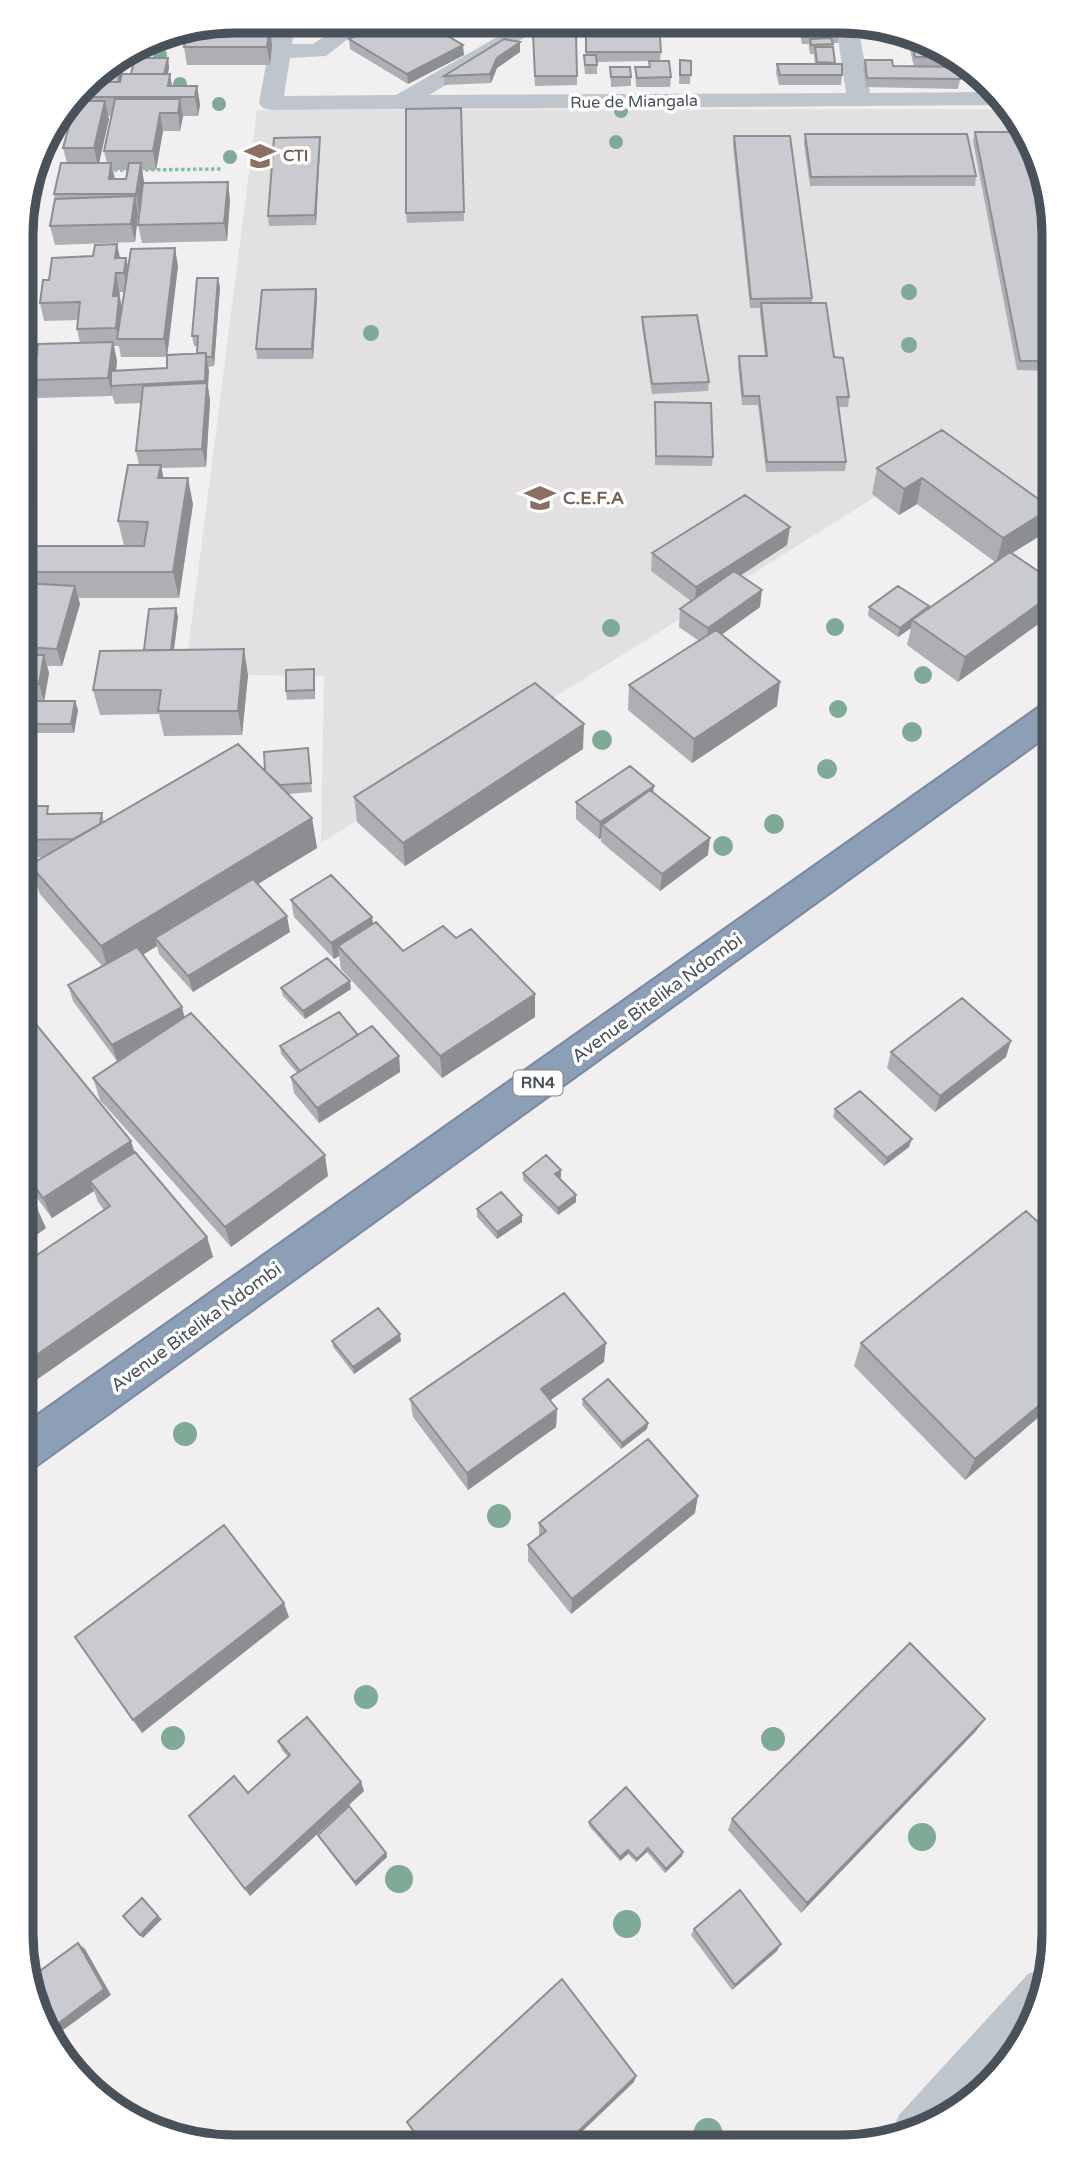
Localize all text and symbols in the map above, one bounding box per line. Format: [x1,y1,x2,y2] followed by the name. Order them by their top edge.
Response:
[570,91,698,113] street label: Rue de Miangala
[243,139,277,173] school or university icon: CTI
[283,146,308,166] place label: CTI
[523,481,557,515] school or university icon: C.E.F.A
[563,487,624,509] place label: C.E.F.A
[568,929,746,1067] street label: Avenue Bitelika Ndombi
[514,1070,562,1096] road number: RN4
[107,1258,285,1396] street label: Avenue Bitelika Ndombi

